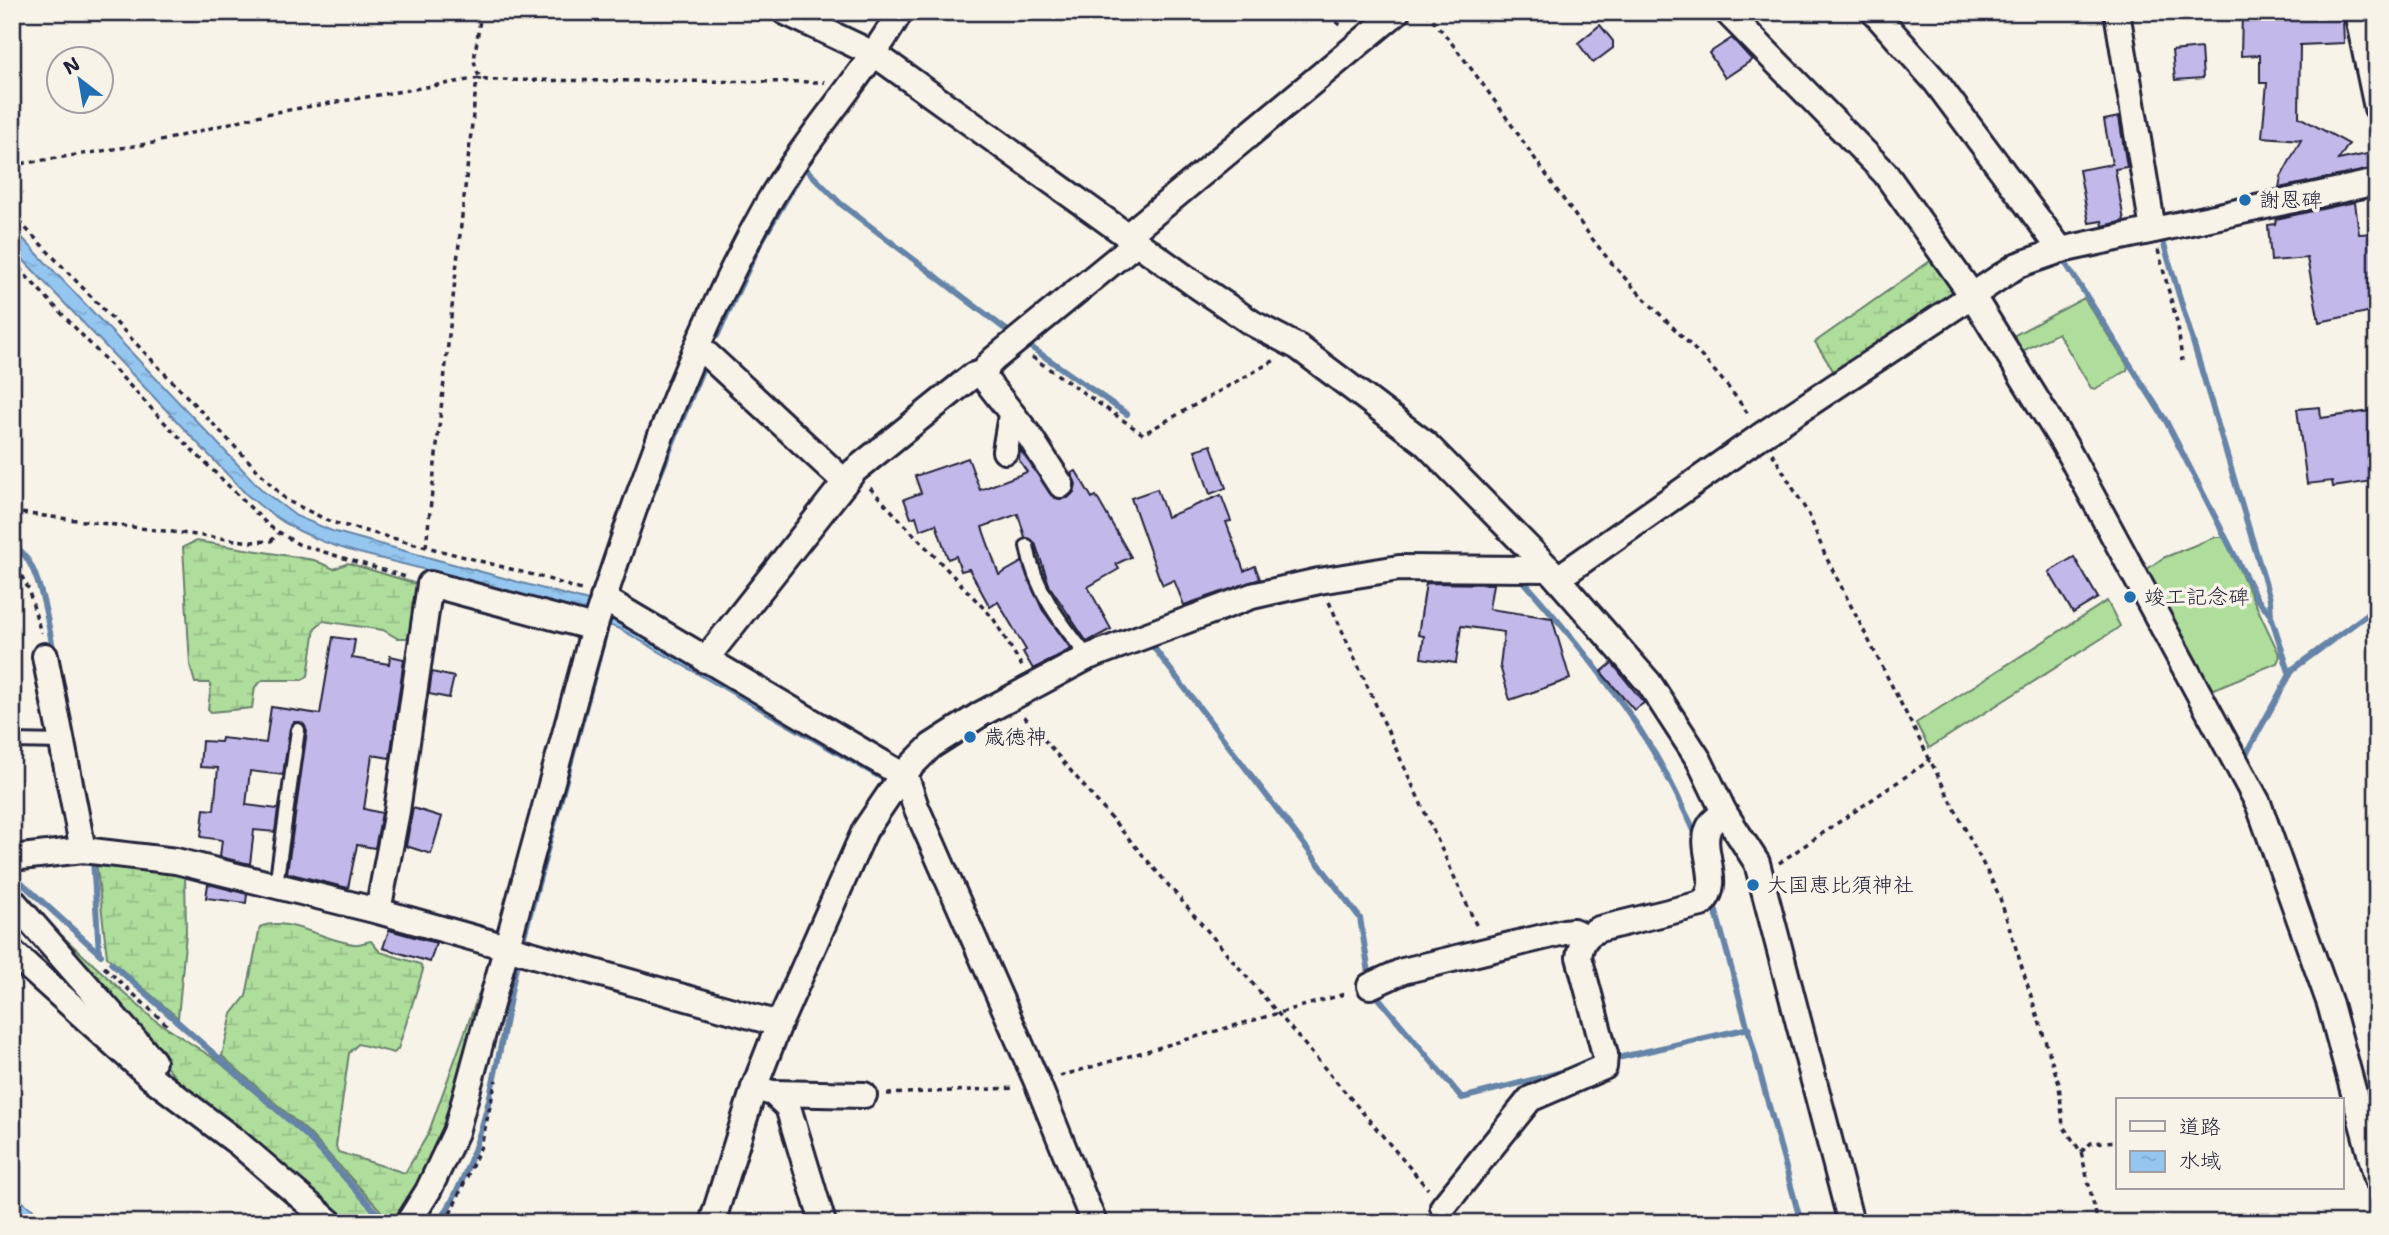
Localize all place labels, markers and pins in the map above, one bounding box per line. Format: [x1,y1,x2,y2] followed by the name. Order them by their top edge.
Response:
[2259,186,2322,214] place label: 謝恩碑
[2237,192,2253,208] marker: 謝恩碑
[2144,583,2249,611] place label: 竣工記念碑
[2122,589,2138,605] marker: 竣工記念碑
[984,723,1047,751] place label: 歳徳神
[962,729,978,745] marker: 歳徳神
[1767,871,1914,899] place label: 大国恵比須神社
[1745,877,1761,893] marker: 大国恵比須神社

